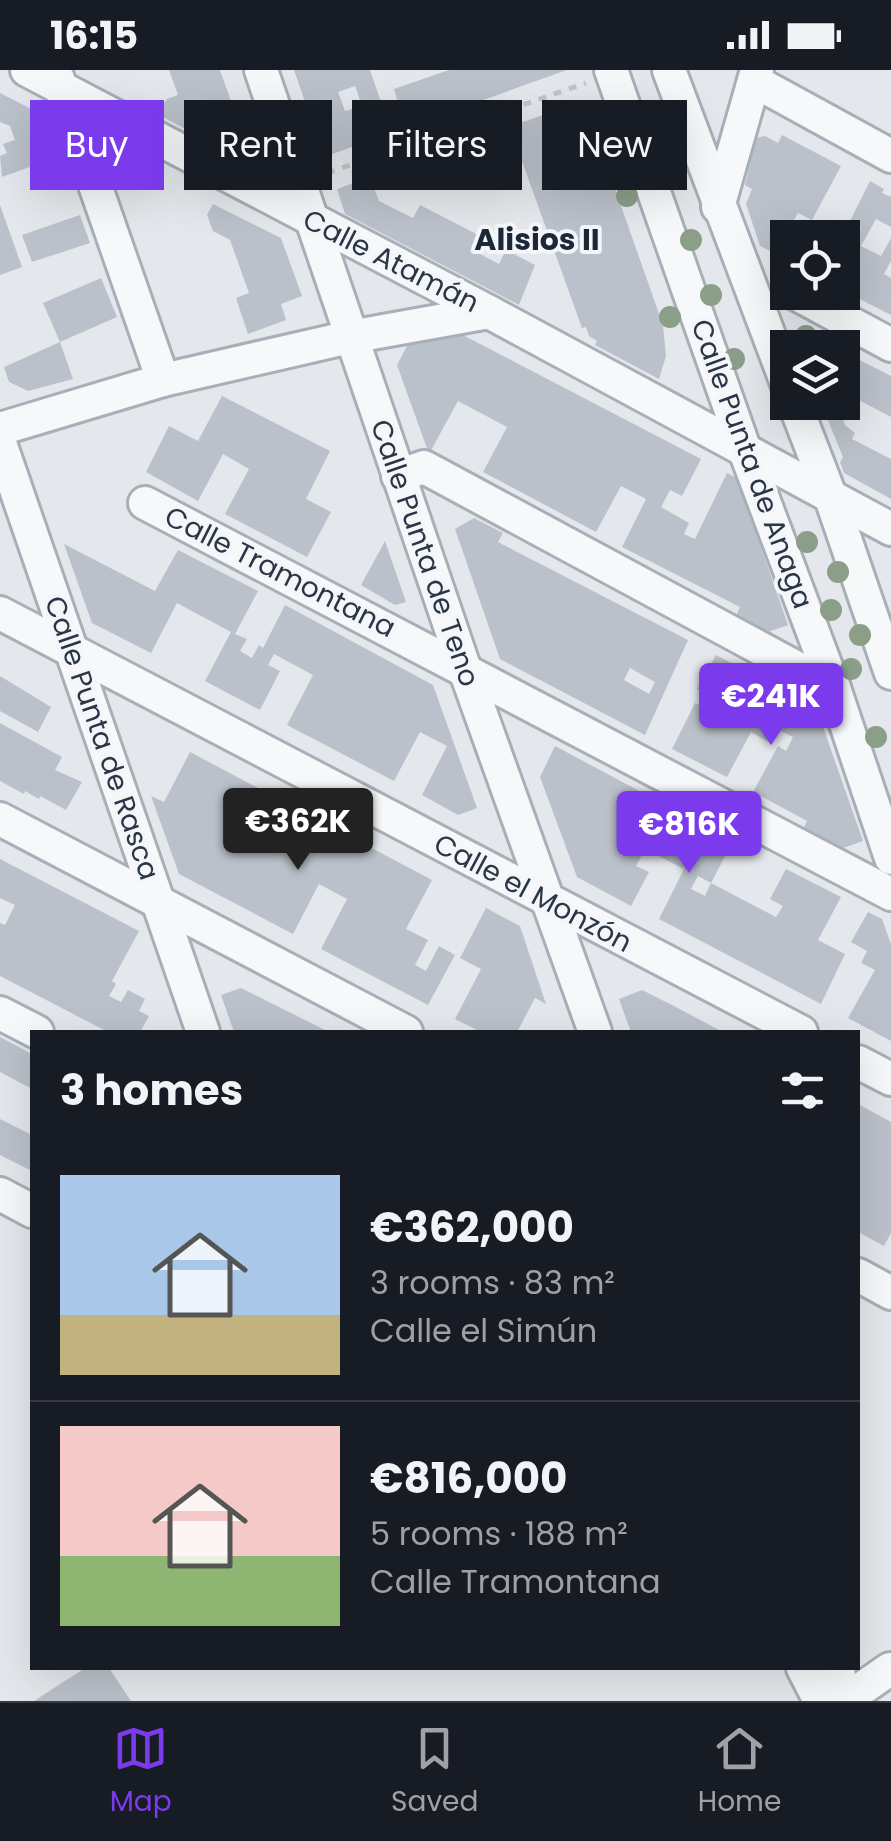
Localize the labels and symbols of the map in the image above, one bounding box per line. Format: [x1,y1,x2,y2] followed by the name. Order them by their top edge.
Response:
[296,200,486,322] street label: Calle Atamán
[474,218,600,261] district label: Alisios II
[681,314,823,614] street label: Calle Punta de Anaga
[361,414,489,692] street label: Calle Punta de Teno
[158,497,402,647] street label: Calle Tramontana
[35,591,169,885] street label: Calle Punta de Rasca
[701,663,841,748] pin: €241K
[228,788,368,873] pin: €362K
[619,791,759,876] pin: €816K
[427,824,639,962] street label: Calle el Monzón

